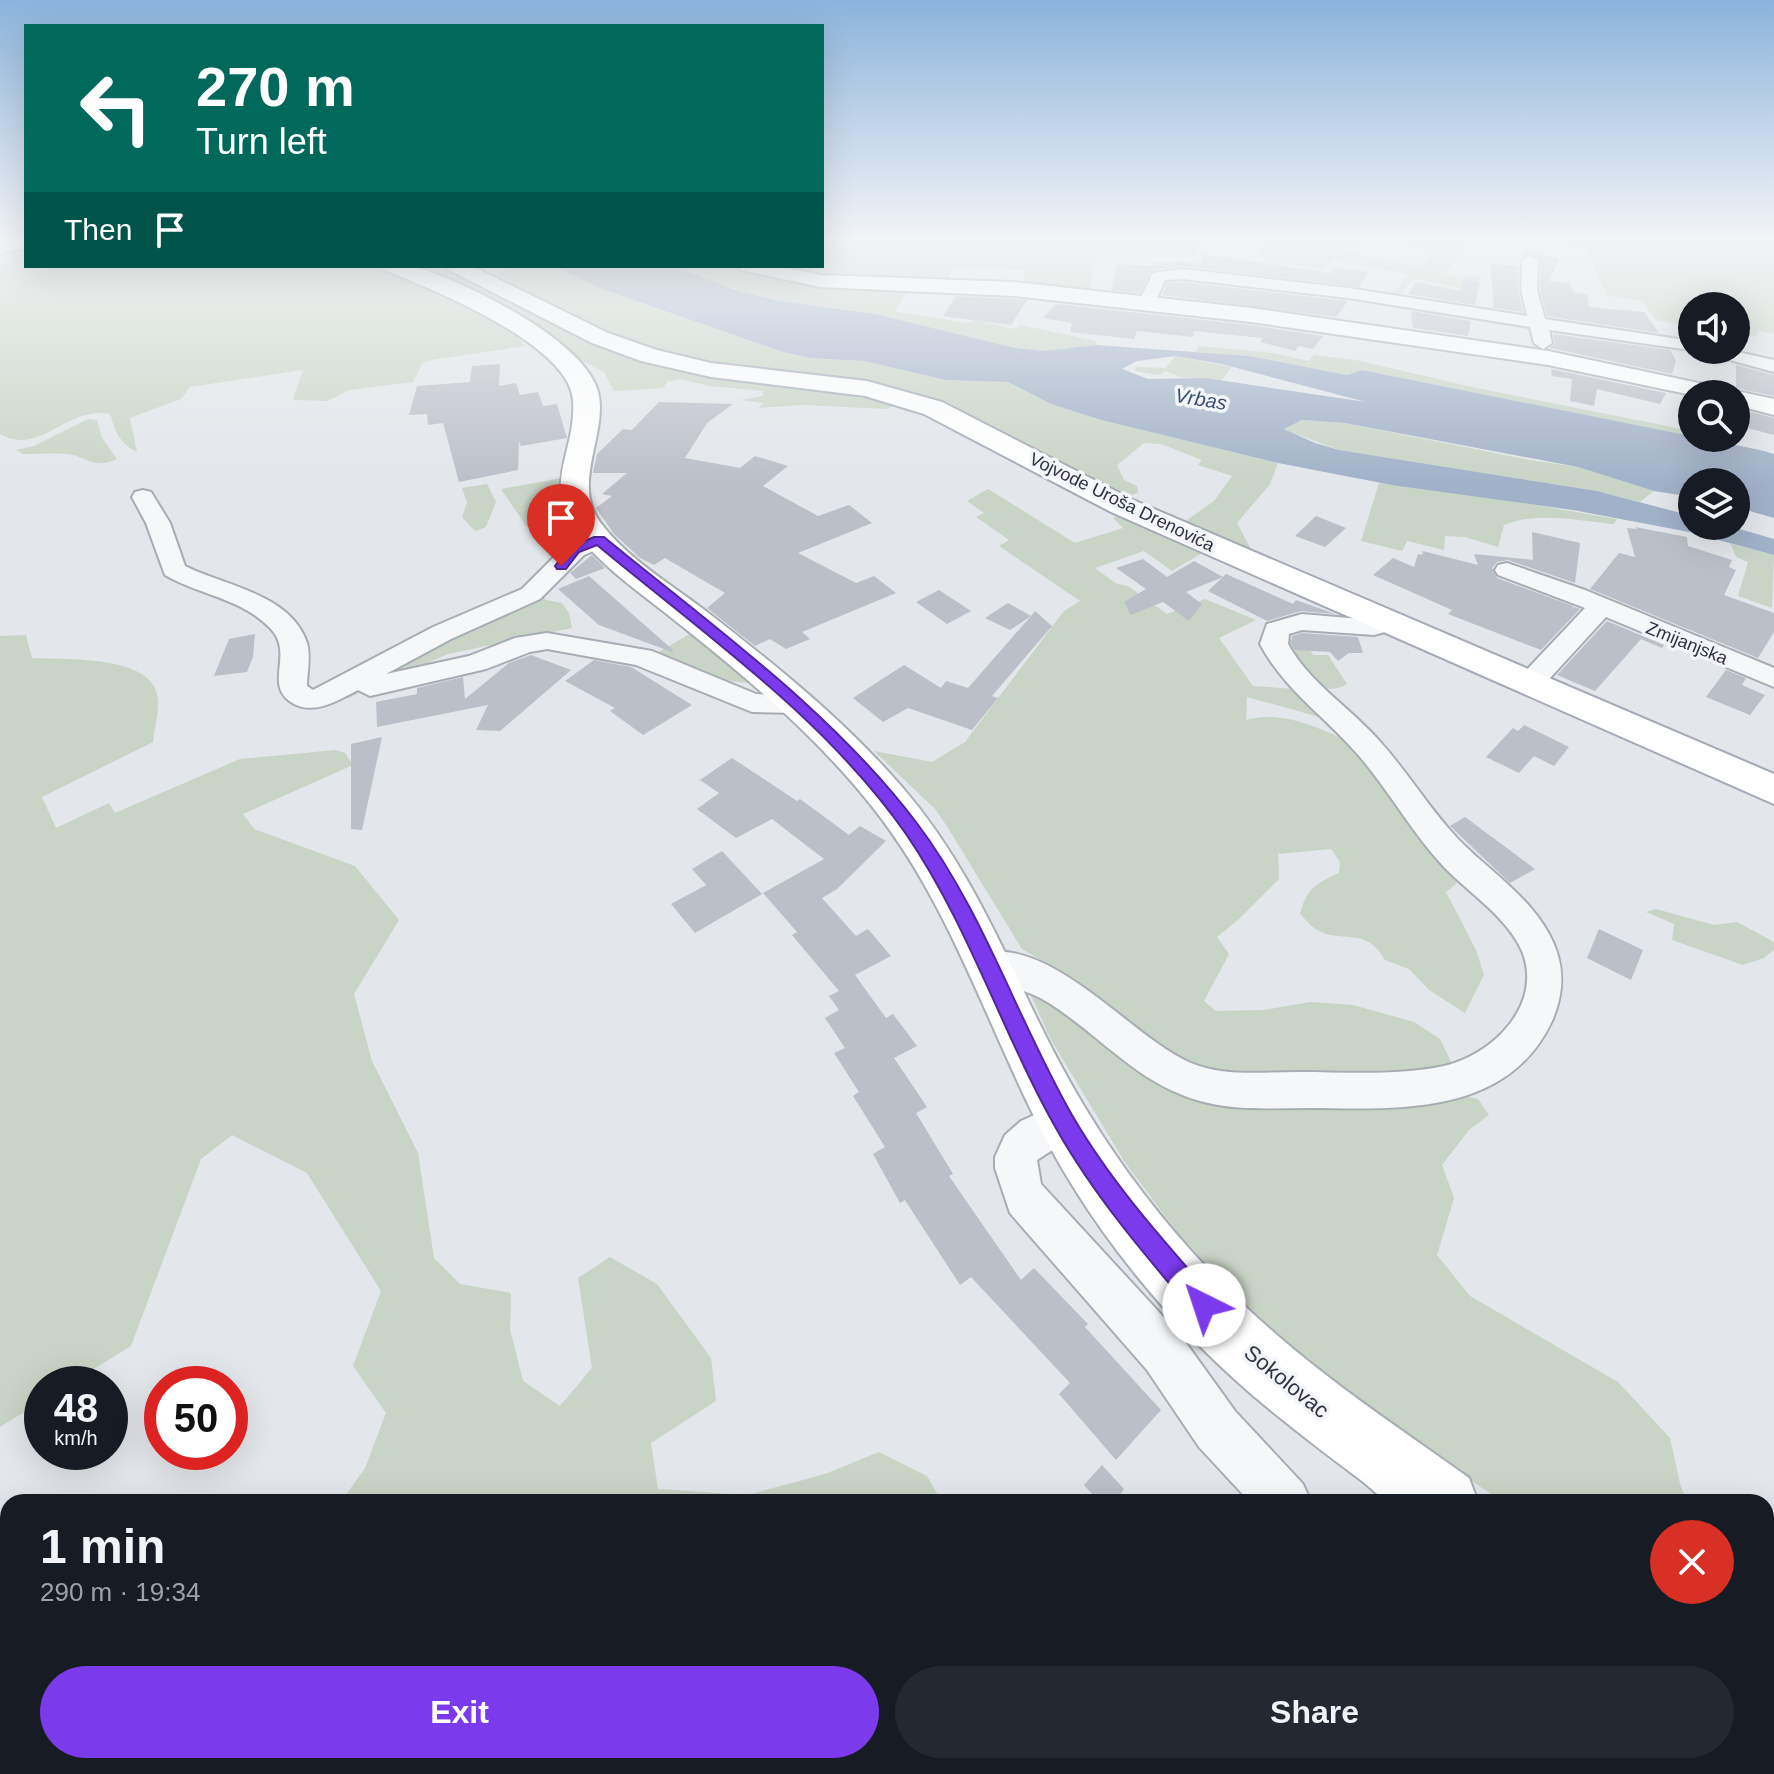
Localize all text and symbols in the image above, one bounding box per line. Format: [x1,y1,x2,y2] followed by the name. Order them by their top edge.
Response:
[196,55,355,118] text: 270 m
[64,56,168,160] icon: left
[196,121,327,162] text: Turn left
[148,208,192,252] icon: arrive
[64,213,132,246] text: Then
[1678,292,1750,540] map controls
[1678,292,1750,364] button: sound
[1678,380,1750,452] button: search
[1174,384,1228,414] water label: Vrbas
[1026,448,1219,556] street label: Vojvode Uroša Drenovića
[1678,468,1750,540] button: layers
[527,484,595,566] pin
[539,496,583,540] icon: arrive
[1643,618,1732,669] street label: Zmijanjska
[1162,1263,1246,1347] position arrow
[1239,1340,1334,1423] street label: Sokolovac
[144,1366,248,1470] speed limit sign: 50
[54,1386,98,1430] text: 48
[54,1427,98,1449] text: km/h
[40,1520,165,1573] text: 1 min
[1650,1520,1734,1604] button: close
[40,1577,200,1607] text: 290 m · 19:34
[40,1666,879,1758] button: Exit
[895,1666,1734,1758] button: Share

